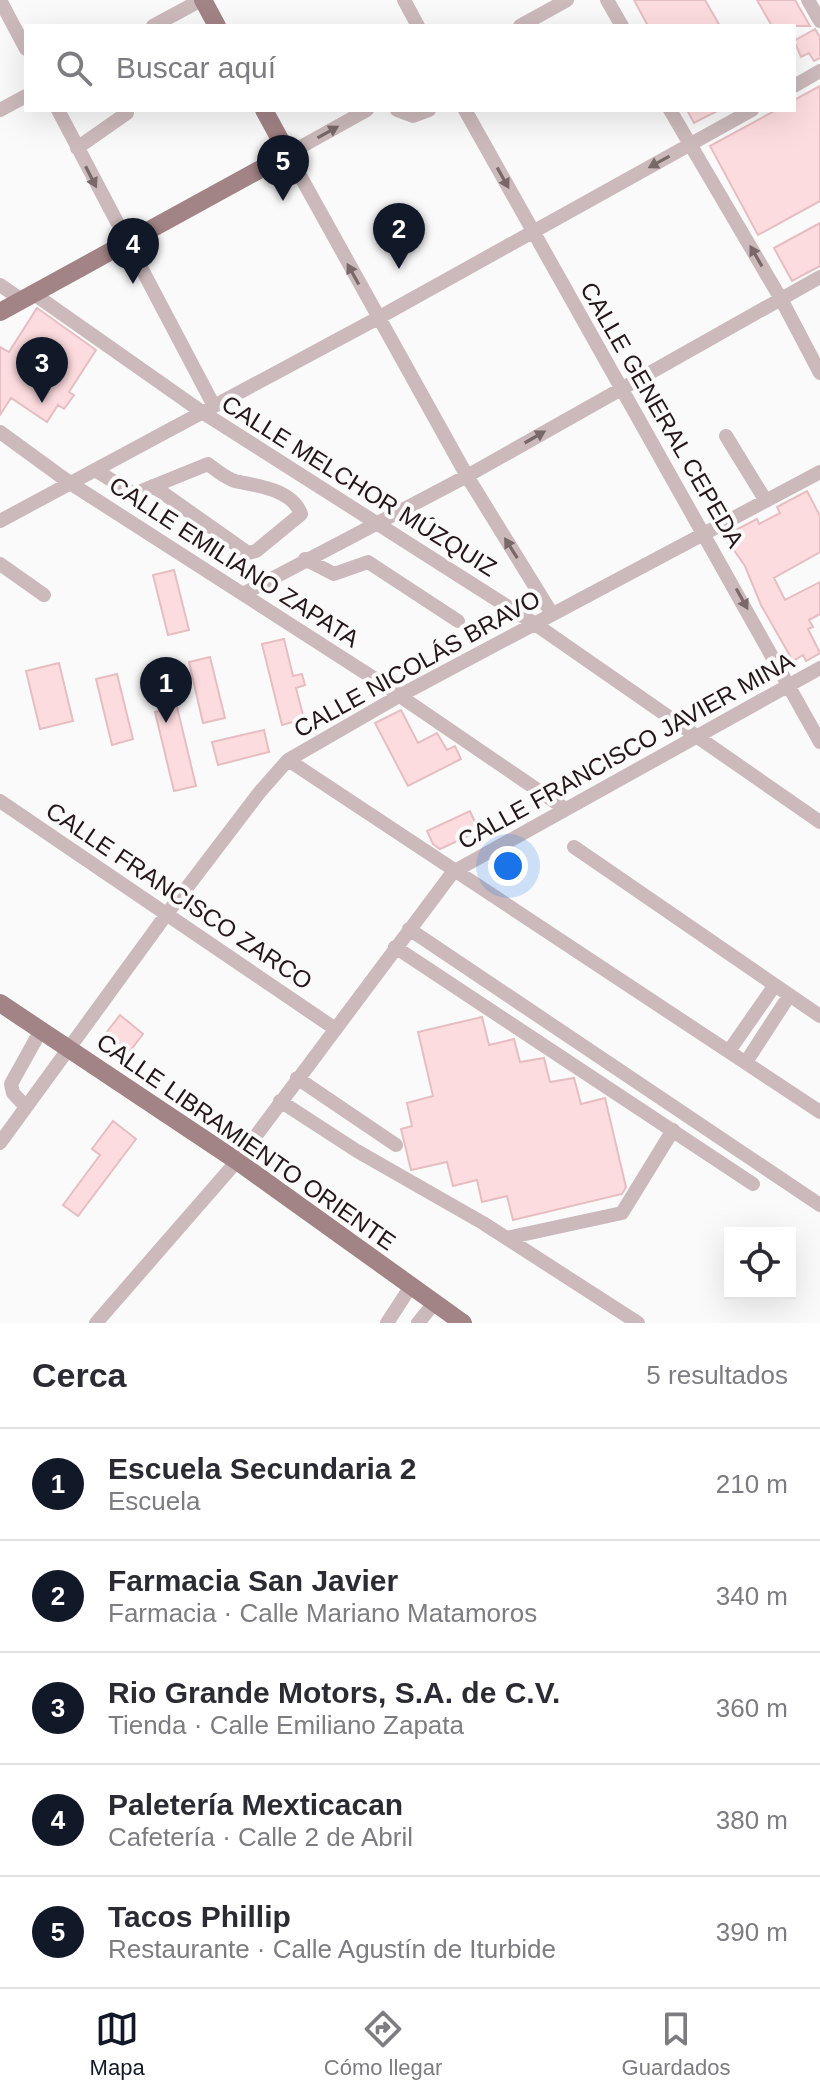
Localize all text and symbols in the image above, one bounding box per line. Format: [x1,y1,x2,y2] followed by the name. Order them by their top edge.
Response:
[24,24,796,112] search box
[52,46,96,90] icon: search
[116,51,276,84] text: Buscar aquí
[316,125,339,139] one-way arrow
[257,135,309,201] pin: 5
[648,155,670,169] one-way arrow
[85,165,98,188] one-way arrow
[495,167,509,189] one-way arrow
[373,203,425,269] pin: 2
[107,218,159,284] pin: 4
[749,245,763,267] one-way arrow
[347,263,361,285] one-way arrow
[575,277,750,552] street label: CALLE GENERAL CEPEDA
[16,337,68,403] pin: 3
[217,390,502,581] street label: CALLE MELCHOR MÚZQUIZ
[523,430,546,444] one-way arrow
[104,471,364,652] street label: CALLE EMILIANO ZAPATA
[504,537,519,558] one-way arrow
[289,585,544,743] street label: CALLE NICOLÁS BRAVO
[734,588,748,610] one-way arrow
[453,647,798,854] street label: CALLE FRANCISCO JAVIER MINA
[140,657,192,723] pin: 1
[41,796,317,995] street label: CALLE FRANCISCO ZARCO
[488,846,528,886] your location
[92,1028,401,1255] street label: CALLE LIBRAMIENTO ORIENTE
[724,1227,796,1299] map controls
[724,1227,796,1299] button: locate
[32,1356,127,1394] text: Cerca
[646,1360,788,1390] text: 5 resultados
[108,1452,417,1485] text: Escuela Secundaria 2
[51,1469,65,1499] text: 1
[716,1469,788,1499] text: 210 m
[108,1486,201,1516] text: Escuela
[108,1564,398,1597] text: Farmacia San Javier
[51,1581,65,1611] text: 2
[716,1581,788,1611] text: 340 m
[108,1598,537,1628] text: Farmacia · Calle Mariano Matamoros
[108,1676,560,1709] text: Rio Grande Motors, S.A. de C.V.
[51,1693,65,1723] text: 3
[716,1693,788,1723] text: 360 m
[108,1710,464,1740] text: Tienda · Calle Emiliano Zapata
[108,1788,403,1821] text: Paletería Mexticacan
[51,1805,65,1835] text: 4
[716,1805,788,1835] text: 380 m
[108,1822,413,1852] text: Cafetería · Calle 2 de Abril
[108,1900,291,1933] text: Tacos Phillip
[51,1917,65,1947] text: 5
[716,1917,788,1947] text: 390 m
[108,1934,556,1964] text: Restaurante · Calle Agustín de Iturbide
[90,2007,145,2081] tab: Mapa
[324,2007,442,2081] tab: Cómo llegar
[622,2007,730,2081] tab: Guardados

